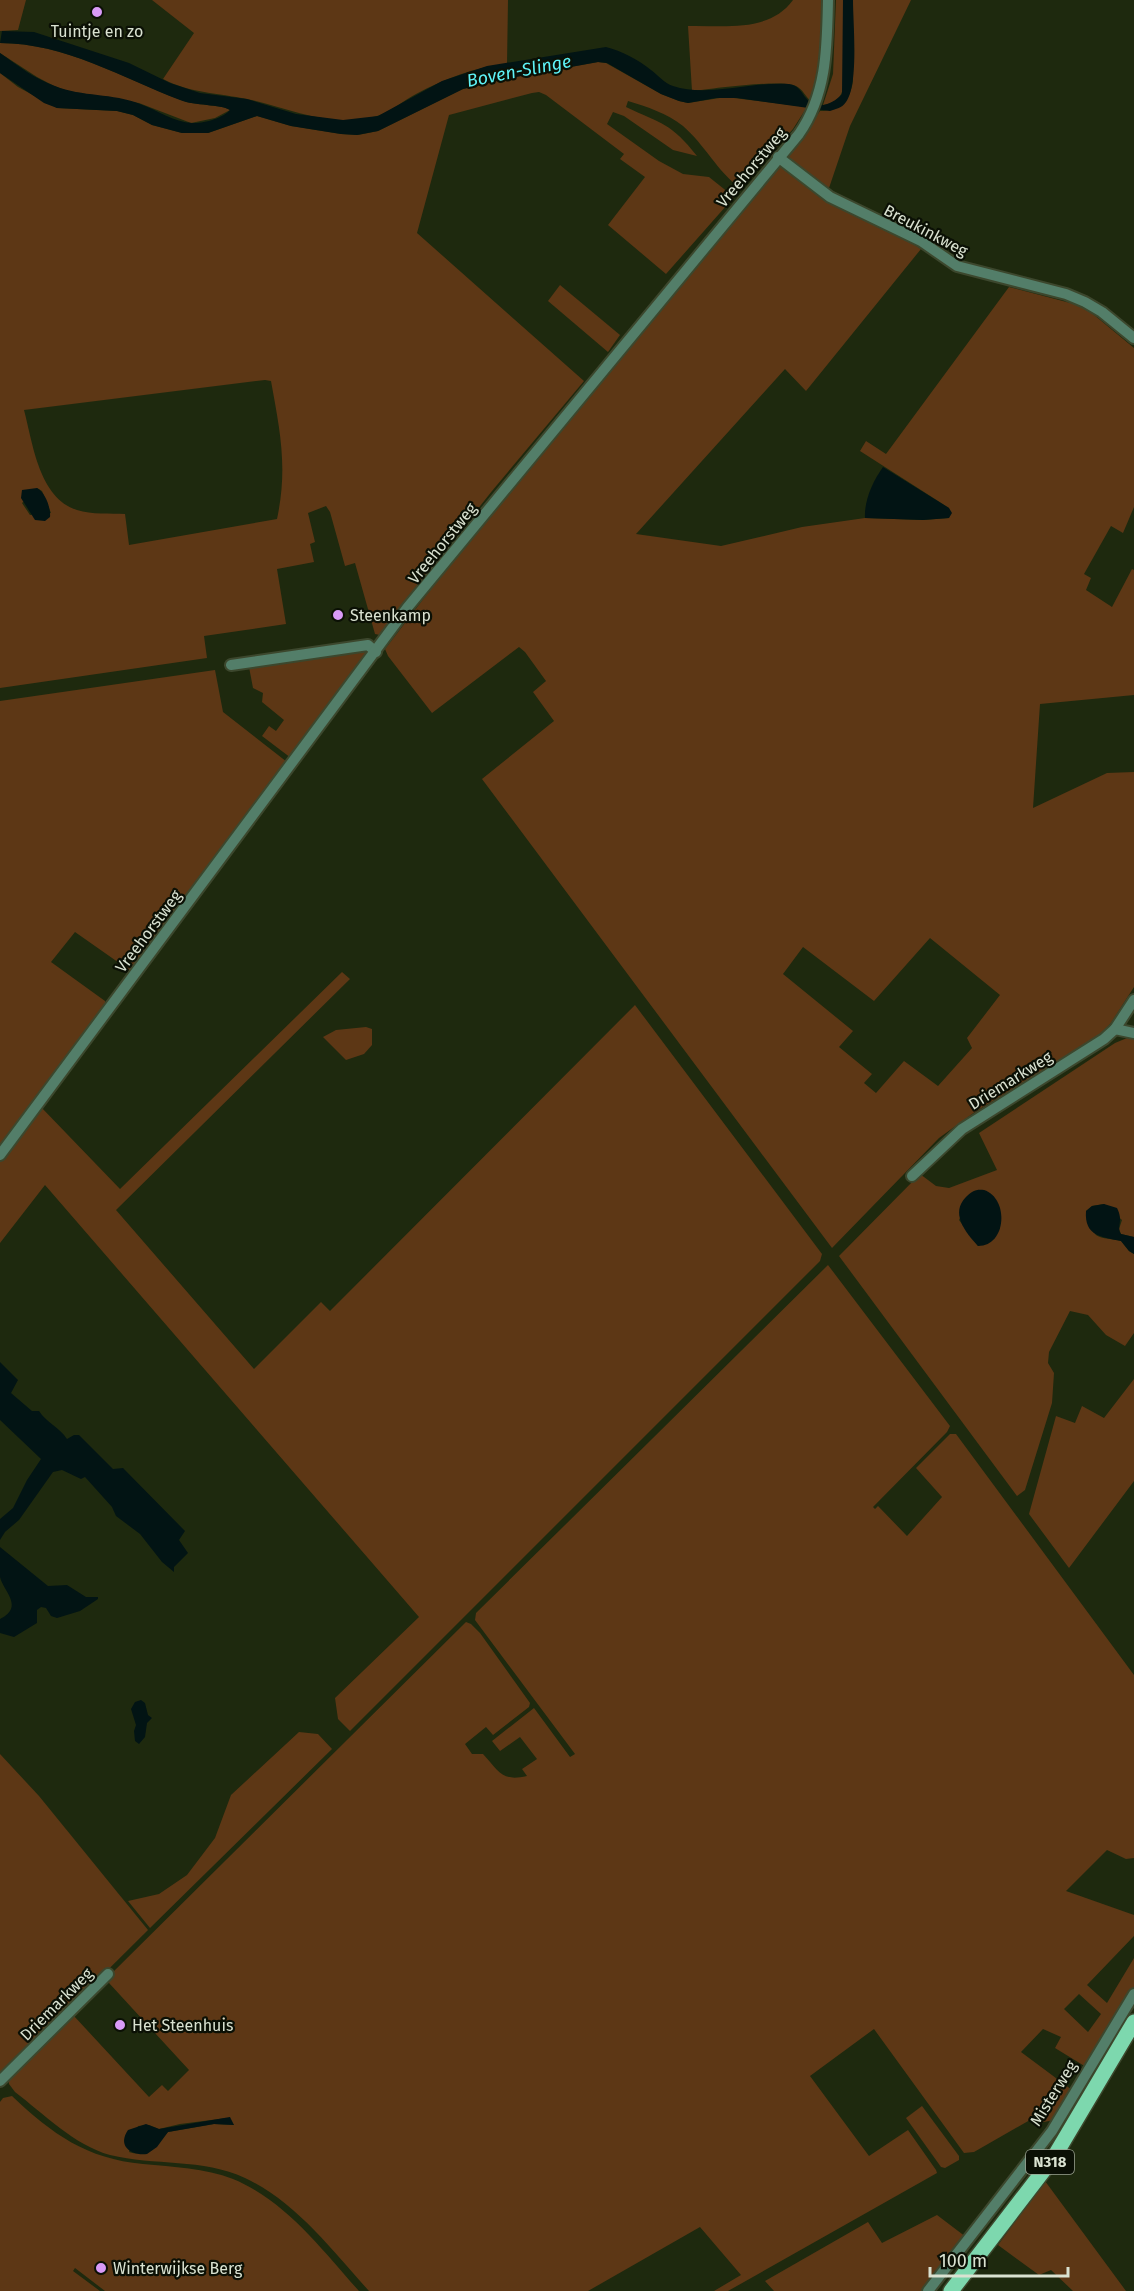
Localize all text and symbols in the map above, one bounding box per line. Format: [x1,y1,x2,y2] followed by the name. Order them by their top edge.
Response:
[90,5,104,19] marker: Tuintje en zo
[51,22,143,41] place label: Tuintje en zo
[465,50,573,92] water label: Boven-Slinge
[713,123,791,211] street label: Vreehorstweg
[881,200,972,261] street label: Breukinkweg
[404,499,481,587] street label: Vreehorstweg
[350,606,431,625] place label: Steenkamp
[331,608,345,622] marker: Steenkamp
[111,886,186,976] street label: Vreehorstweg
[965,1047,1056,1114] street label: Driemarkweg
[16,1964,97,2045] street label: Driemarkweg
[132,2016,233,2035] place label: Het Steenhuis
[113,2018,127,2032] marker: Het Steenhuis
[1026,2057,1081,2129] street label: Misterweg
[1026,2150,1074,2174] road number: N318
[930,2240,1068,2278] scale bar
[939,2250,987,2272] text: 100 m
[113,2259,243,2278] place label: Winterwijkse Berg
[94,2261,108,2275] marker: Winterwijkse Berg

